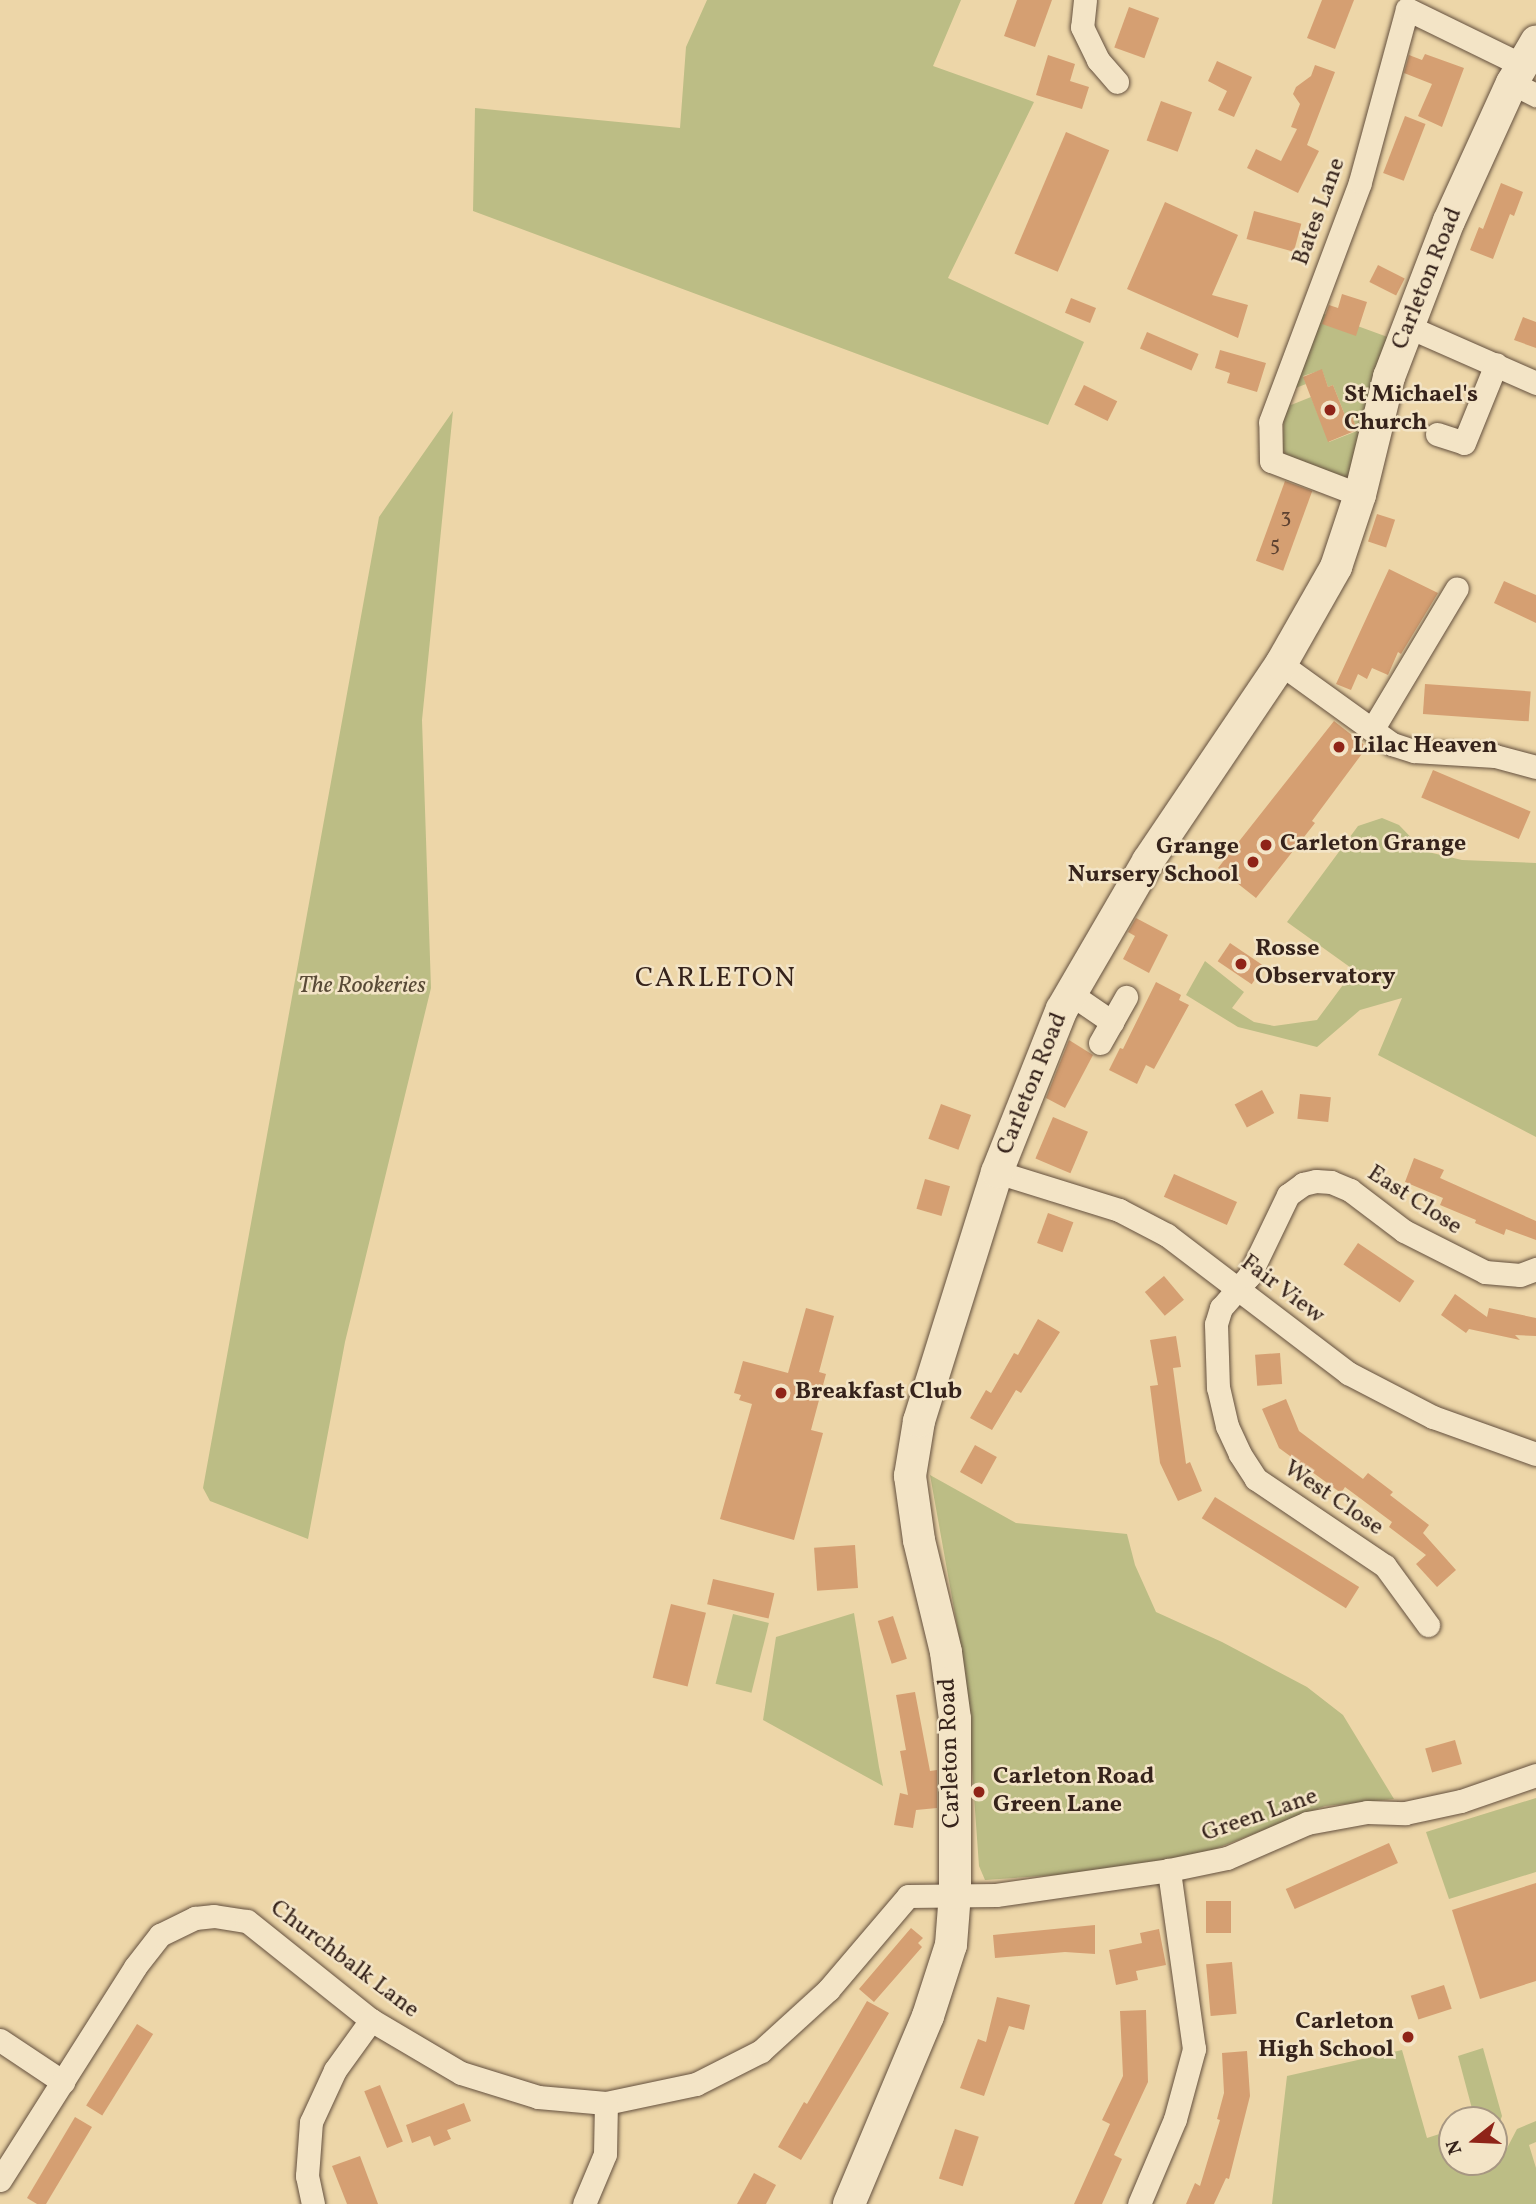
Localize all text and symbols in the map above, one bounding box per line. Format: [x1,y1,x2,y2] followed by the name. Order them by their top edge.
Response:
[1287,154,1353,270] street label: Bates Lane
[1386,204,1470,354] street label: Carleton Road
[1344,382,1478,438] place label: St Michael's Church
[1322,402,1338,418] marker: St Michael's Church
[1281,504,1291,530] house number: 3
[1270,532,1280,558] house number: 5
[1353,733,1498,761] place label: Lilac Heaven
[1331,739,1347,755] marker: Lilac Heaven
[1280,831,1466,859] place label: Carleton Grange
[1067,834,1239,890] place label: Grange Nursery School
[1258,837,1274,853] marker: Carleton Grange
[1245,854,1261,870] marker: Grange Nursery School
[1255,936,1395,992] place label: Rosse Observatory
[1233,956,1249,972] marker: Rosse Observatory
[636,962,796,996] district label: CARLETON
[298,973,426,1001] park label: The Rookeries
[991,1009,1075,1159] street label: Carleton Road
[1361,1160,1467,1242] street label: East Close
[1234,1249,1330,1331] street label: Fair View
[795,1379,962,1407] place label: Breakfast Club
[773,1385,789,1401] marker: Breakfast Club
[1278,1455,1388,1543] street label: West Close
[934,1677,968,1829] street label: Carleton Road
[993,1764,1154,1820] place label: Carleton Road Green Lane
[1198,1783,1322,1849] street label: Green Lane
[971,1784,987,1800] marker: Carleton Road Green Lane
[264,1895,424,2025] street label: Churchbalk Lane
[1258,2009,1394,2065] place label: Carleton High School
[1400,2029,1416,2045] marker: Carleton High School
[1438,2106,1508,2176] north arrow
[1440,2136,1469,2157] text: N

